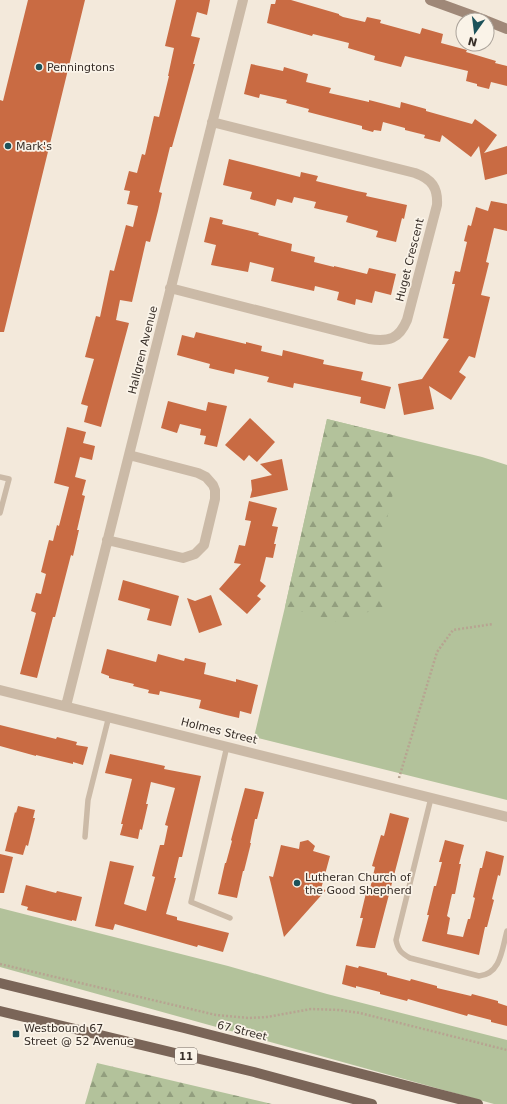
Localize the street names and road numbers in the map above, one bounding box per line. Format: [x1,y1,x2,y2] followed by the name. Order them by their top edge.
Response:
[393,216,427,303] street label: Huget Crescent
[126,304,160,395] street label: Hallgren Avenue
[179,715,259,747] street label: Holmes Street
[216,1019,269,1044] street label: 67 Street
[175,1048,197,1064] road number: 11

